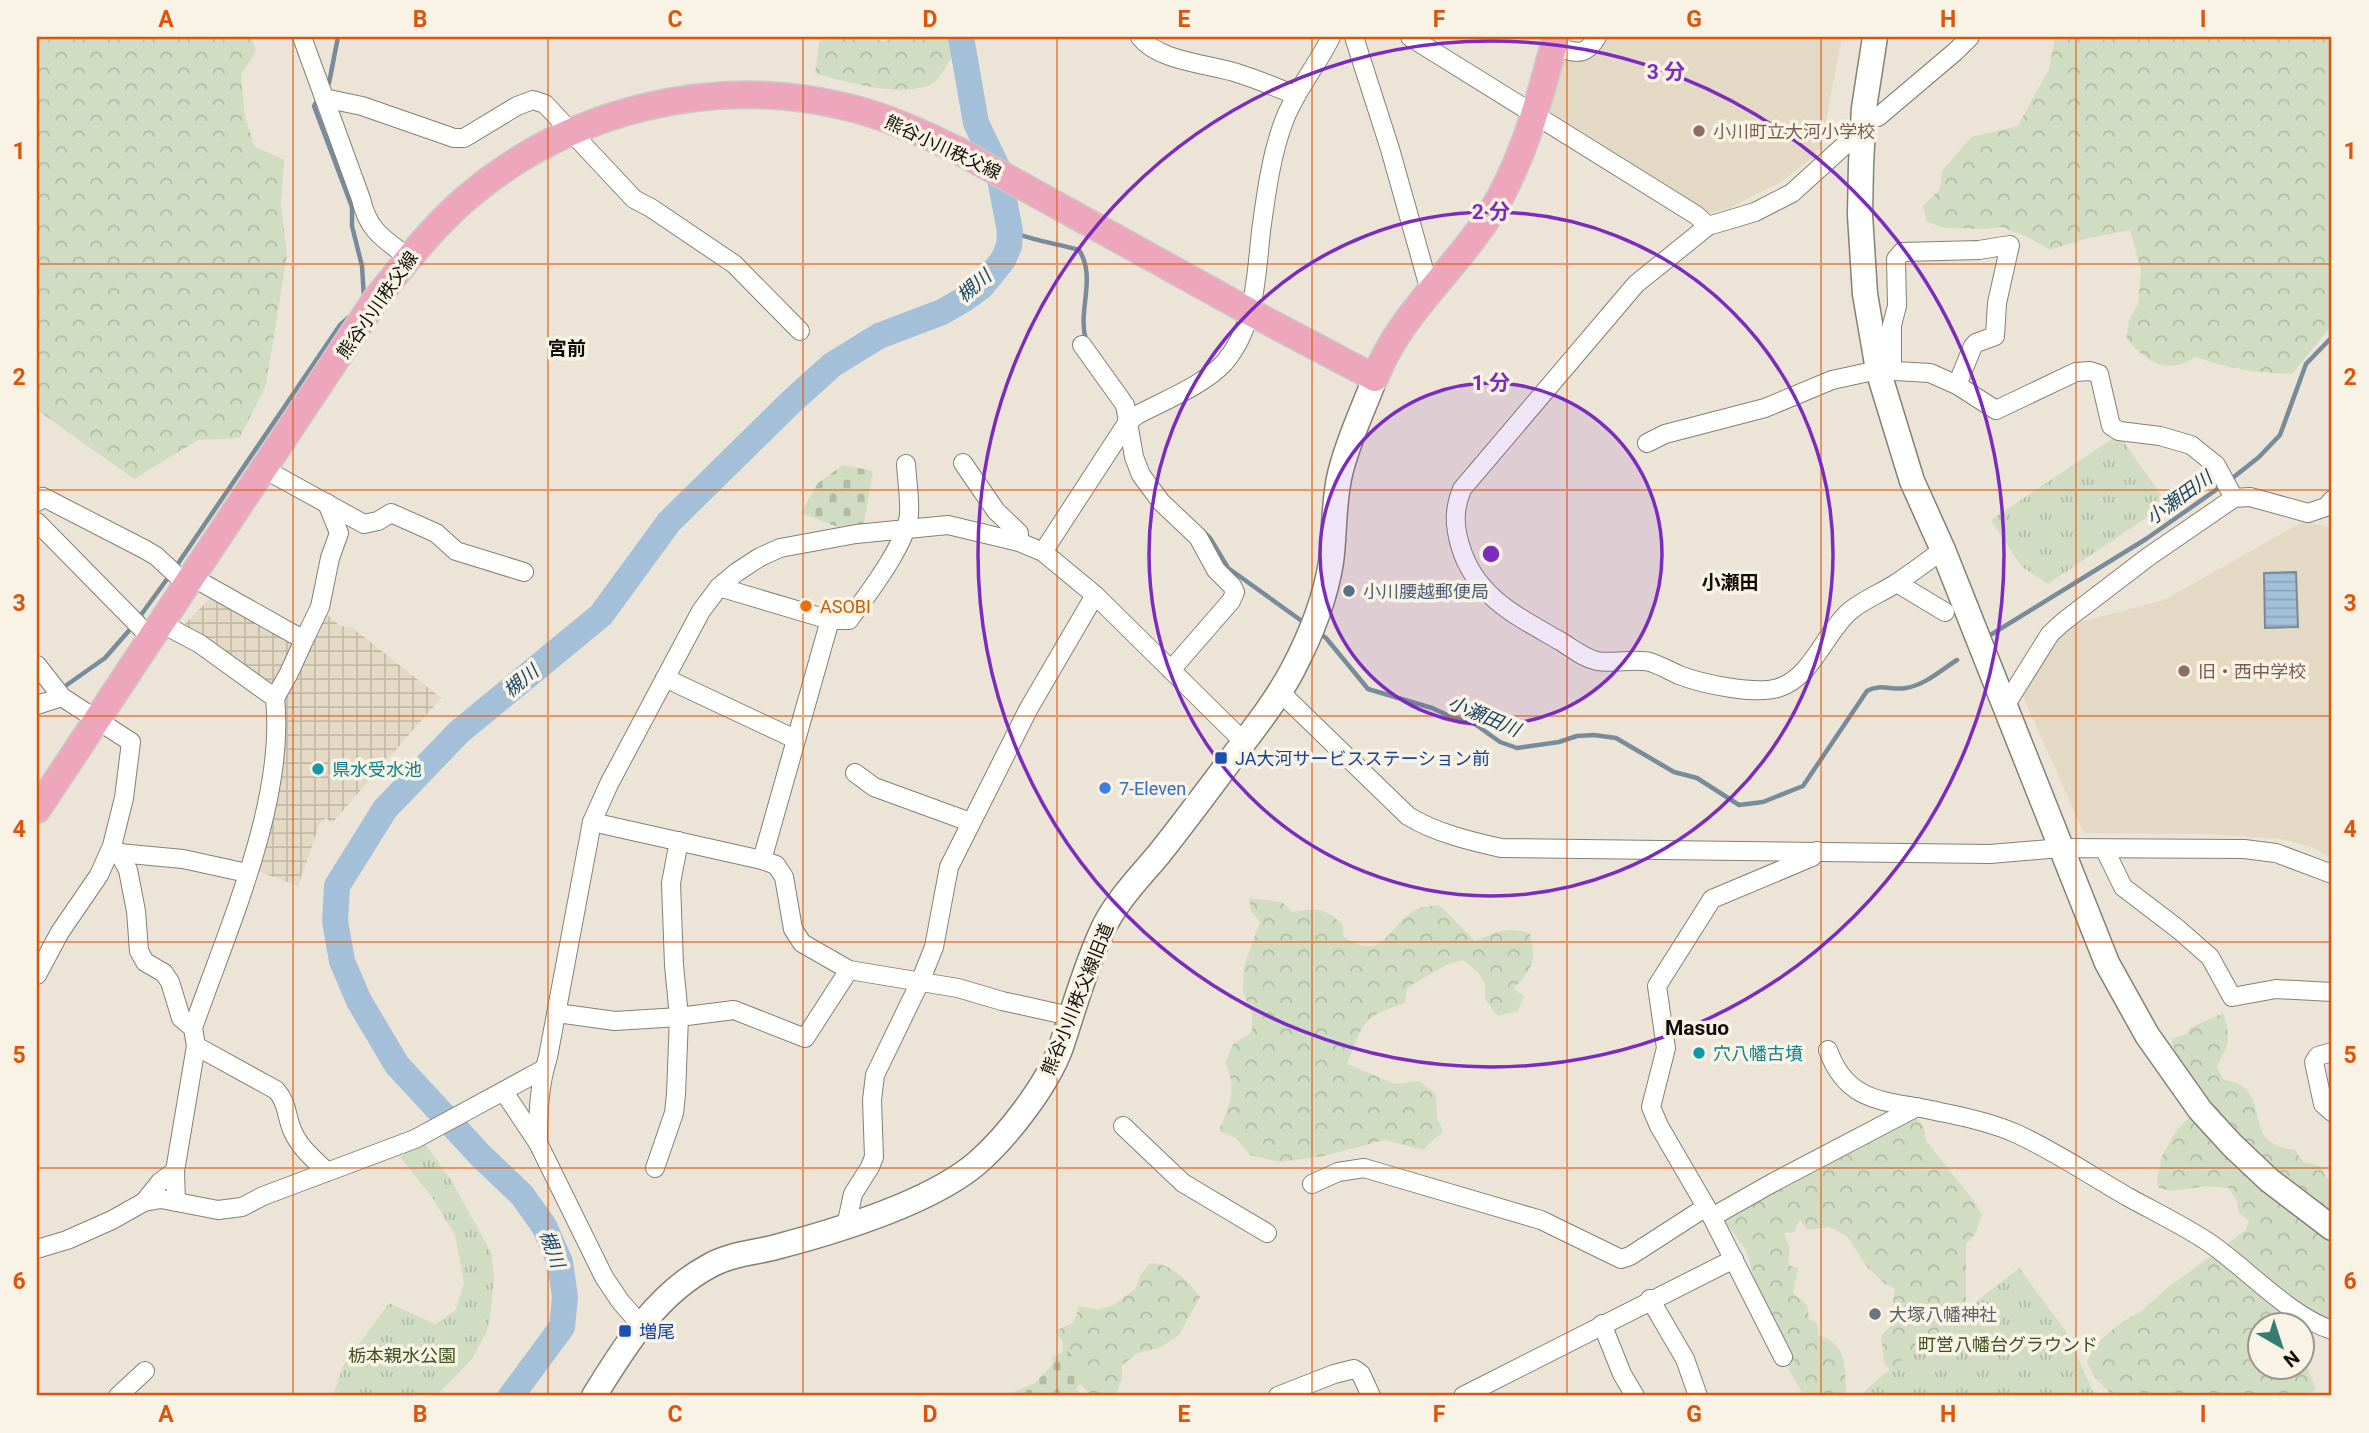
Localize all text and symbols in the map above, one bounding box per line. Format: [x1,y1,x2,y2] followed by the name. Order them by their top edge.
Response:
[158,6,174,33] text: A
[413,6,427,33] text: B
[667,6,683,33] text: C
[923,6,937,33] text: D
[1178,6,1191,33] text: E
[1433,6,1446,33] text: F
[1686,6,1702,33] text: G
[1940,6,1956,33] text: H
[2200,6,2206,33] text: I
[1647,60,1685,84] text: 3 分
[881,111,1005,183] street label: 熊谷小川秩父線
[1713,121,1875,142] place label: 小川町立大河小学校
[1691,123,1707,139] marker: 小川町立大河小学校
[12,138,26,165] text: 1
[2343,138,2357,165] text: 1
[1472,200,1510,224] text: 2 分
[332,247,422,363] street label: 熊谷小川秩父線
[952,264,997,307] water label: 槻川
[548,337,586,360] district label: 宮前
[12,364,26,391] text: 2
[2343,364,2357,391] text: 2
[1472,371,1510,395] text: 1 分
[2141,465,2218,530] water label: 小瀬田川
[1479,542,1503,566] centre of rings
[1701,571,1759,594] district label: 小瀬田
[1363,581,1489,602] place label: 小川腰越郵便局
[1341,583,1357,599] marker: 小川腰越郵便局
[12,590,26,617] text: 3
[2343,590,2357,617] text: 3
[820,596,871,617] place label: ASOBI
[798,598,814,614] marker: ASOBI
[499,659,544,702] water label: 槻川
[2198,661,2306,682] place label: 旧・西中学校
[2176,663,2192,679] marker: 旧・西中学校
[1445,691,1525,742] water label: 小瀬田川
[1235,748,1490,769] place label: JA大河サービスステーション前
[1213,750,1229,766] marker: JA大河サービスステーション前
[332,759,422,780] place label: 県水受水池
[310,761,326,777] marker: 県水受水池
[1119,778,1186,799] place label: 7-Eleven
[1097,780,1113,796] marker: 7-Eleven
[12,816,26,843] text: 4
[2343,816,2357,843] text: 4
[1037,920,1117,1078] street label: 熊谷小川秩父線旧道
[1665,1016,1729,1040] district label: Masuo
[12,1042,26,1069] text: 5
[2343,1042,2357,1069] text: 5
[1713,1043,1803,1064] place label: 穴八幡古墳
[1691,1045,1707,1061] marker: 穴八幡古墳
[535,1227,570,1273] water label: 槻川
[12,1268,26,1295] text: 6
[2343,1268,2357,1295] text: 6
[1889,1304,1997,1325] place label: 大塚八幡神社
[1867,1306,1883,1322] marker: 大塚八幡神社
[2246,1310,2316,1380] north arrow
[639,1321,675,1342] place label: 増尾
[617,1323,633,1339] marker: 増尾
[1918,1334,2098,1355] park label: 町営八幡台グラウンド
[348,1345,456,1366] park label: 栃本親水公園
[2279,1346,2304,1372] text: N
[158,1401,174,1428] text: A
[413,1401,427,1428] text: B
[667,1401,683,1428] text: C
[923,1401,937,1428] text: D
[1178,1401,1191,1428] text: E
[1433,1401,1446,1428] text: F
[1686,1401,1702,1428] text: G
[1940,1401,1956,1428] text: H
[2200,1401,2206,1428] text: I

